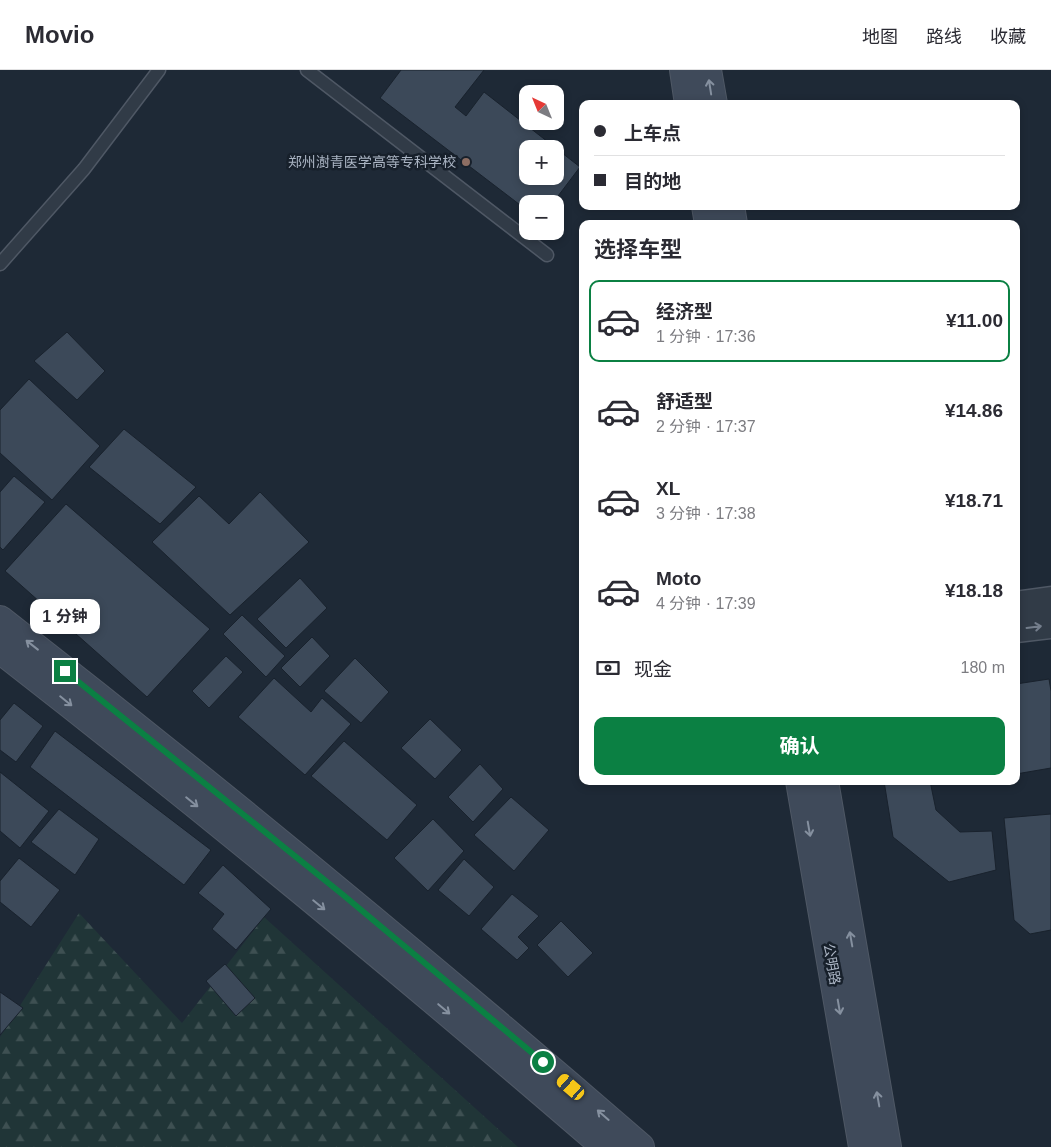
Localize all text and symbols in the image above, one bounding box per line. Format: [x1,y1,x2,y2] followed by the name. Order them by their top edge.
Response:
[25,21,94,48] text: Movio
[862,27,898,47] text: 地图
[926,27,962,47] text: 路线
[990,27,1026,47] text: 收藏
[705,79,715,95] one-way arrow
[519,85,564,130] north arrow
[519,85,564,240] map controls
[624,123,681,144] text: 上车点
[519,140,564,185] button: +
[288,154,456,170] place label: 郑州澍青医学高等专科学校
[460,156,472,168] marker: 郑州澍青医学高等专科学校
[624,171,681,192] text: 目的地
[519,195,564,240] button: −
[594,237,682,262] text: 选择车型
[596,299,641,344] icon: car
[656,301,713,322] text: 经济型
[946,310,1003,331] text: ¥11.00
[656,328,756,345] text: 1 分钟 · 17:36
[596,389,641,434] icon: car
[656,391,713,412] text: 舒适型
[945,400,1003,421] text: ¥14.86
[656,418,756,435] text: 2 分钟 · 17:37
[656,478,680,499] text: XL
[596,479,641,524] icon: car
[945,490,1003,511] text: ¥18.71
[656,505,756,522] text: 3 分钟 · 17:38
[656,568,701,589] text: Moto
[596,569,641,614] icon: car
[945,580,1003,601] text: ¥18.18
[656,595,756,612] text: 4 分钟 · 17:39
[30,598,100,634] callout: 1 分钟
[42,608,88,625] text: 1 分钟
[1025,622,1041,632] one-way arrow
[26,639,39,650] one-way arrow
[594,654,622,682] icon: cash
[634,659,672,680] text: 现金
[961,659,1005,676] text: 180 m
[54,660,76,682] route end
[59,695,72,706] one-way arrow
[594,717,1005,775] button: 确认
[186,797,199,808] one-way arrow
[804,821,814,837] one-way arrow
[312,899,325,910] one-way arrow
[845,931,855,947] one-way arrow
[820,942,844,986] street label: 公明路
[835,998,845,1014] one-way arrow
[437,1003,450,1014] one-way arrow
[532,1051,554,1073] route start
[554,1071,587,1103] car
[873,1091,883,1107] one-way arrow
[597,1109,610,1121] one-way arrow

